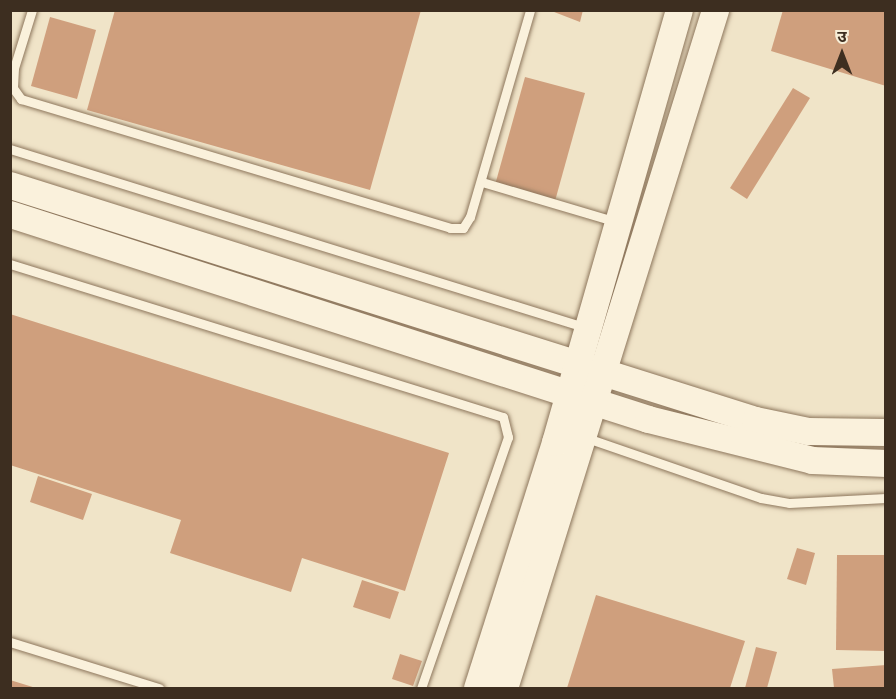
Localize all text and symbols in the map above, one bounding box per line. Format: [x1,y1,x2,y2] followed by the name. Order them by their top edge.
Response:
[812,24,872,84] north arrow
[837,25,847,47] text: उ

